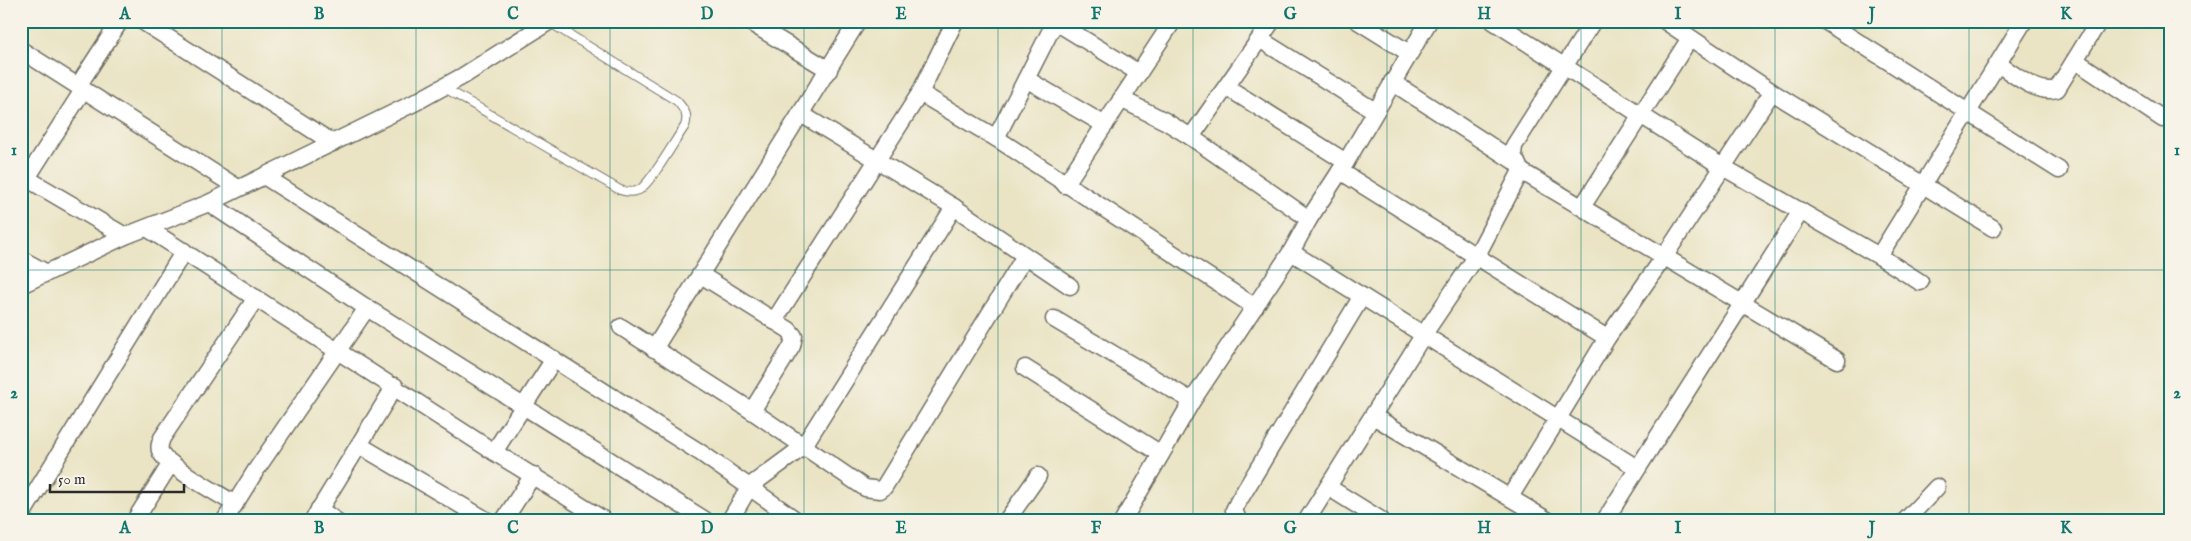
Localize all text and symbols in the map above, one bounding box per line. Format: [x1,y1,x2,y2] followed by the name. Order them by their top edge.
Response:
[119,5,132,25] text: A
[314,5,325,25] text: B
[507,5,519,25] text: C
[701,5,714,25] text: D
[895,5,907,25] text: E
[1091,5,1102,25] text: F
[1284,5,1297,25] text: G
[1477,5,1491,25] text: H
[1675,5,1682,25] text: I
[1867,5,1876,25] text: J
[2060,5,2073,25] text: K
[11,141,17,161] text: 1
[2174,141,2180,161] text: 1
[10,384,18,404] text: 2
[2173,384,2181,404] text: 2
[50,461,184,493] scale bar
[58,470,86,489] text: 50 m
[119,519,132,539] text: A
[314,519,325,539] text: B
[507,519,519,539] text: C
[701,519,714,539] text: D
[895,519,907,539] text: E
[1091,519,1102,539] text: F
[1284,519,1297,539] text: G
[1477,519,1491,539] text: H
[1675,519,1682,539] text: I
[1867,519,1876,539] text: J
[2060,519,2073,539] text: K

